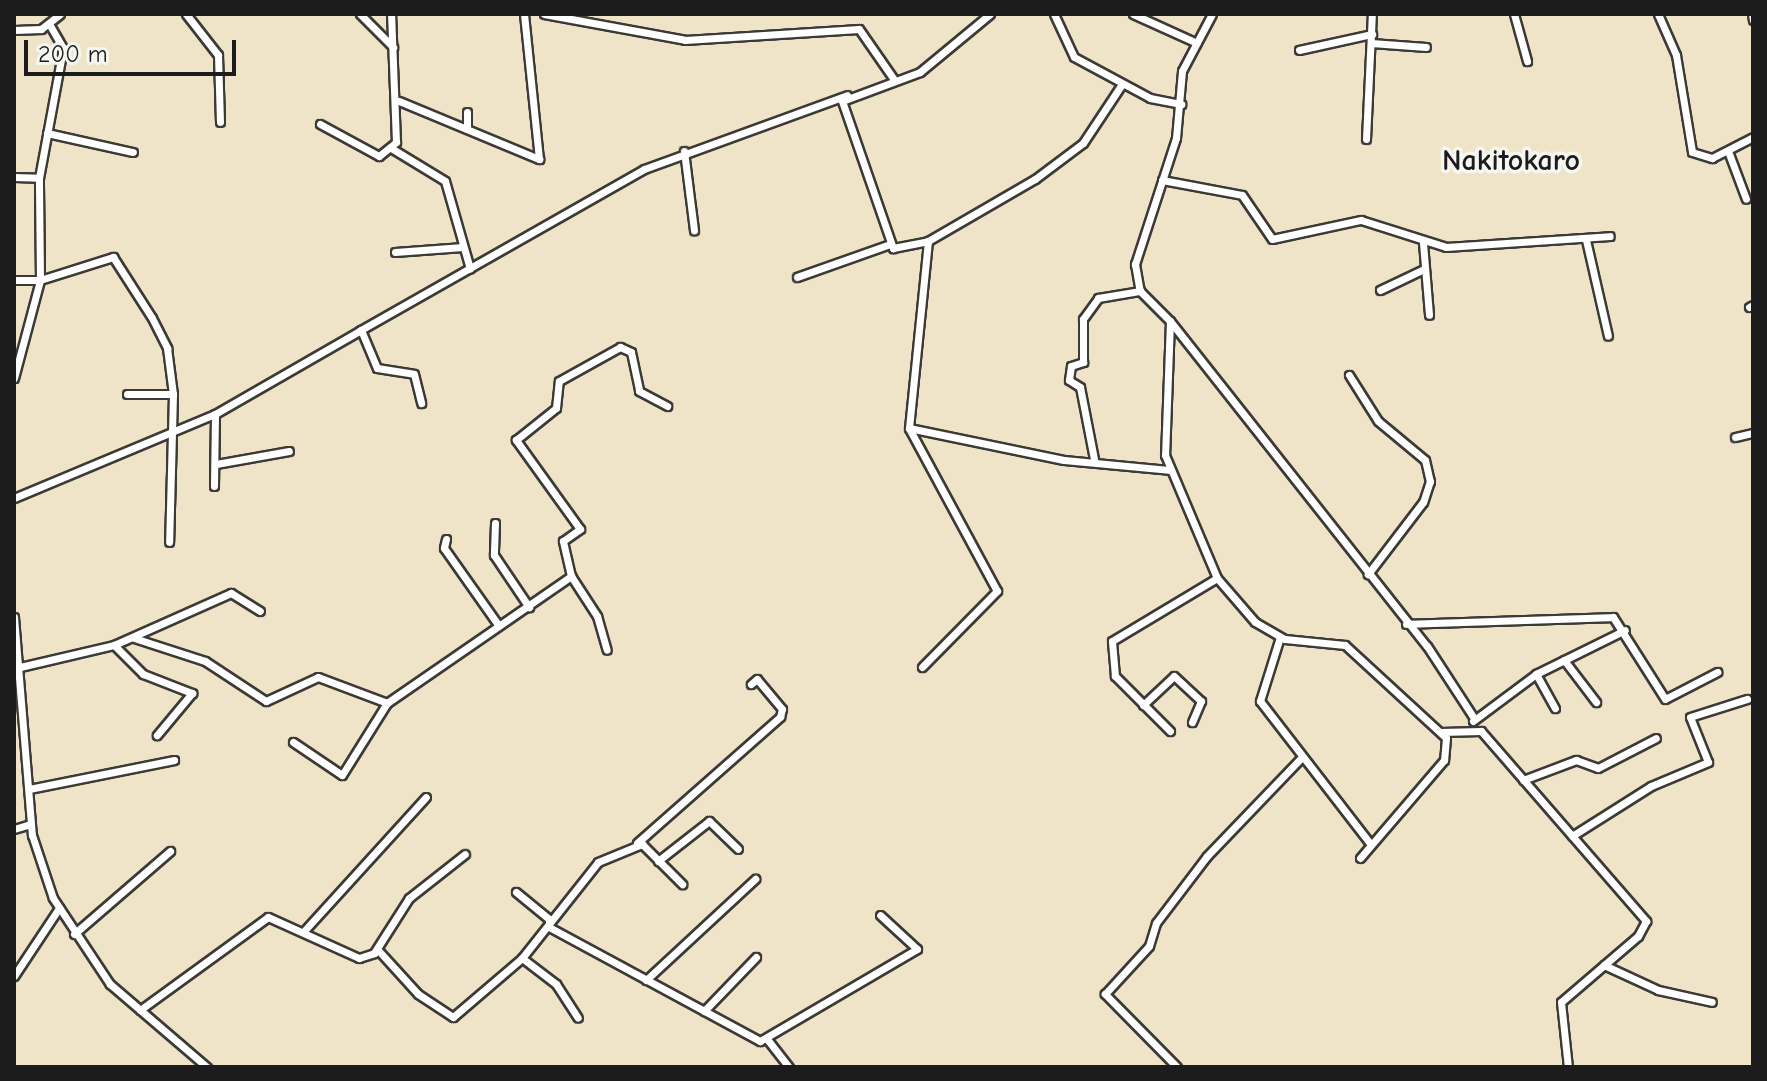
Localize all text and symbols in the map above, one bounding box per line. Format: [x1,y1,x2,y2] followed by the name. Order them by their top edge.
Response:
[28,24,240,74] scale bar
[38,40,108,68] text: 200 m
[1442,143,1580,179] district label: Nakitokaro

